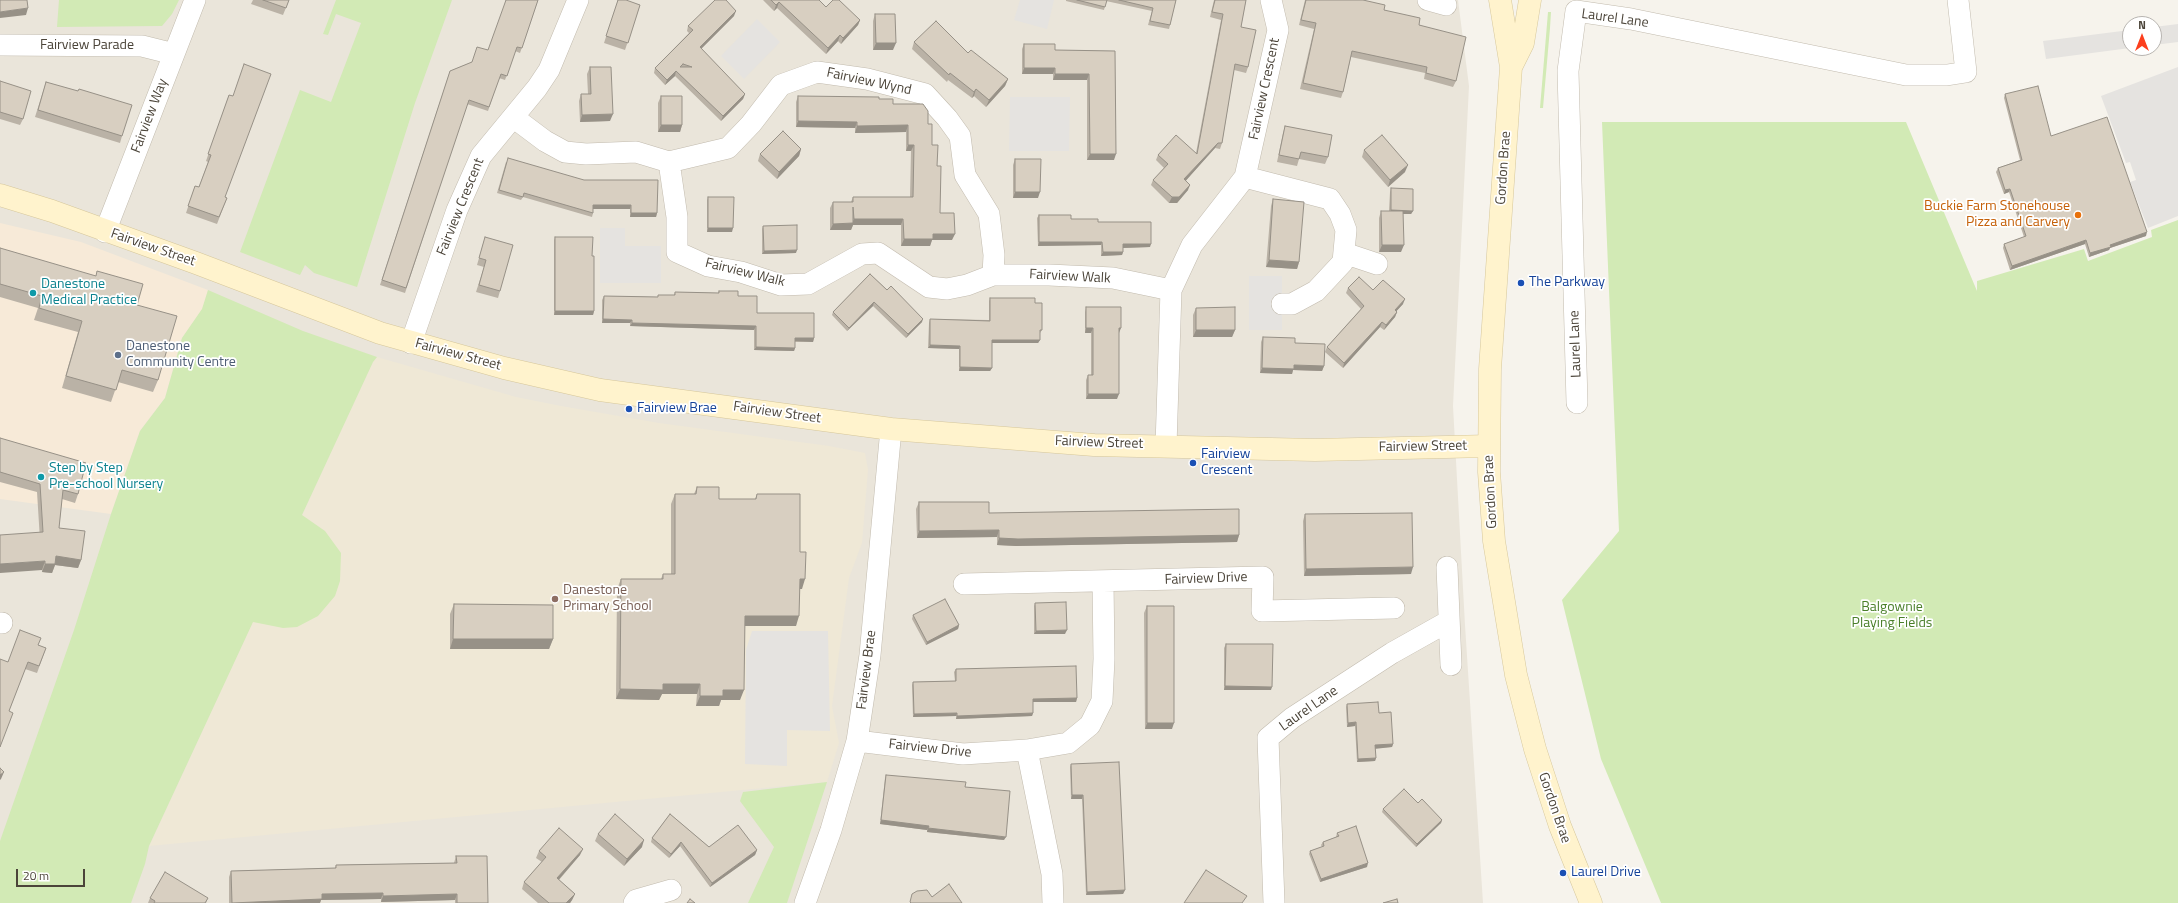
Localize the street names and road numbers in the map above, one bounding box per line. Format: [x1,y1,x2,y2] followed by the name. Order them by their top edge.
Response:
[1580,6,1650,32] street label: Laurel Lane
[1246,37,1284,141] street label: Fairview Crescent
[40,38,134,54] street label: Fairview Parade
[825,65,913,99] street label: Fairview Wynd
[128,76,172,156] street label: Fairview Way
[1493,131,1515,205] street label: Gordon Brae
[434,156,488,258] street label: Fairview Crescent
[108,226,198,270] street label: Fairview Street
[703,255,787,291] street label: Fairview Walk
[1029,266,1111,288] street label: Fairview Walk
[1566,310,1586,378] street label: Laurel Lane
[413,335,503,375] street label: Fairview Street
[732,399,822,427] street label: Fairview Street
[1055,433,1143,453] street label: Fairview Street
[1379,438,1467,456] street label: Fairview Street
[1481,455,1501,529] street label: Gordon Brae
[1164,569,1248,589] street label: Fairview Drive
[854,629,880,711] street label: Fairview Brae
[1277,683,1341,735] street label: Laurel Lane
[888,736,972,762] street label: Fairview Drive
[1534,770,1574,846] street label: Gordon Brae

